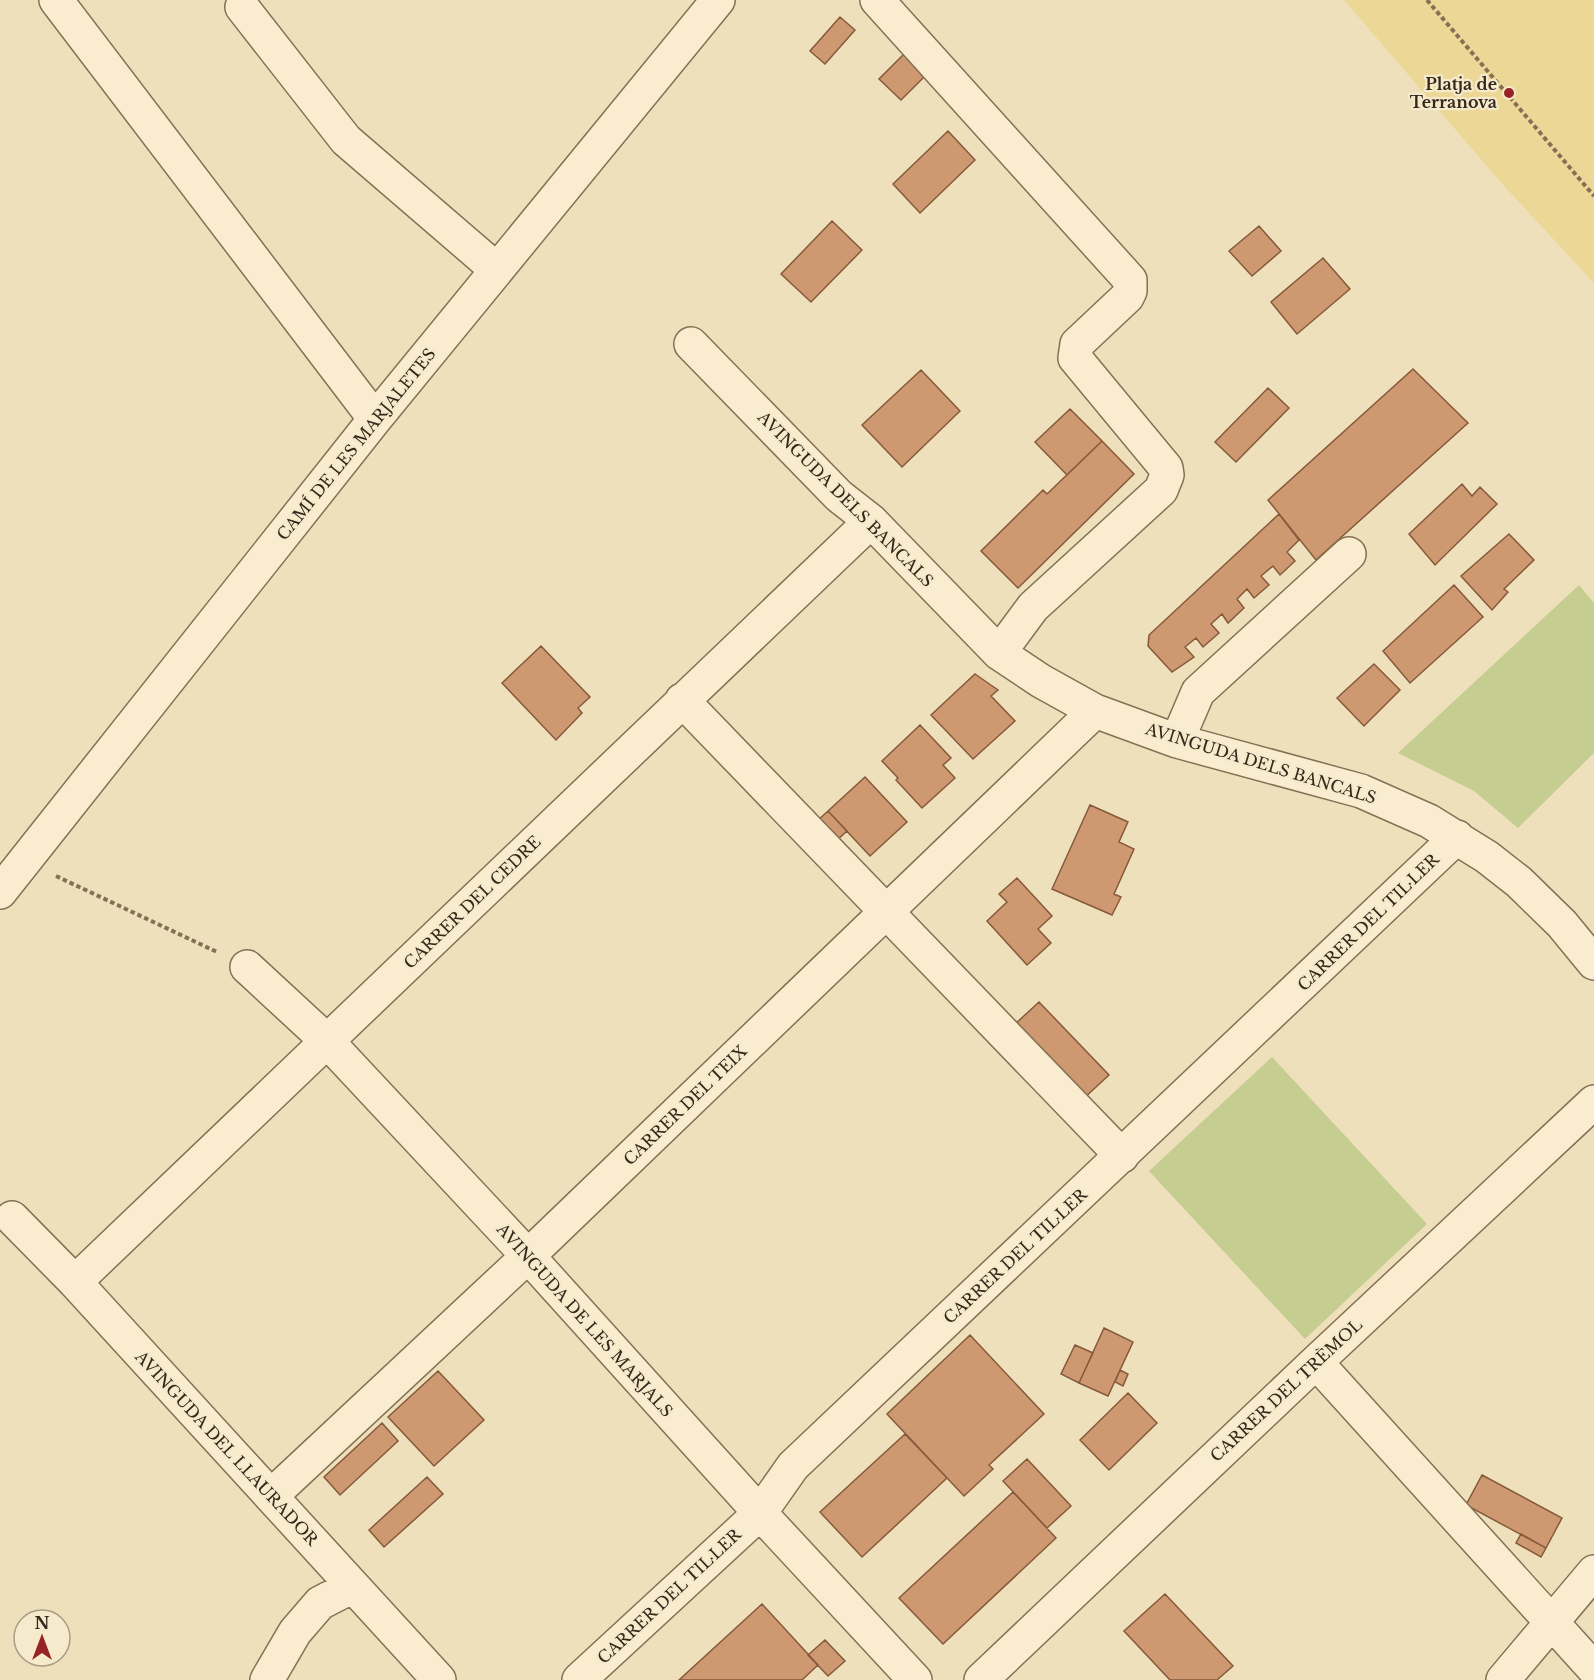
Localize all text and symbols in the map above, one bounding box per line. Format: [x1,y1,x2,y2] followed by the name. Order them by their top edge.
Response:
[1410,74,1497,112] place label: Platja de Terranova
[1502,86,1516,100] marker: Platja de Terranova
[272,344,440,544] street label: CAMÍ DE LES MARJALETES
[753,406,938,591] street label: AVINGUDA DELS BANCALS
[1142,718,1379,808] street label: AVINGUDA DELS BANCALS
[399,831,545,973] street label: CARRER DEL CEDRE
[1293,848,1444,995] street label: CARRER DEL TIL·LER
[619,1040,751,1169] street label: CARRER DEL TEIX
[939,1183,1092,1328] street label: CARRER DEL TIL·LER
[492,1218,677,1421] street label: AVINGUDA DE LES MARJALS
[1206,1314,1366,1466] street label: CARRER DEL TRÈMOL
[131,1346,324,1551] street label: AVINGUDA DEL LLAURADOR
[593,1523,746,1668] street label: CARRER DEL TIL·LER
[12,1608,72,1668] north arrow
[34,1613,50,1633] text: N

